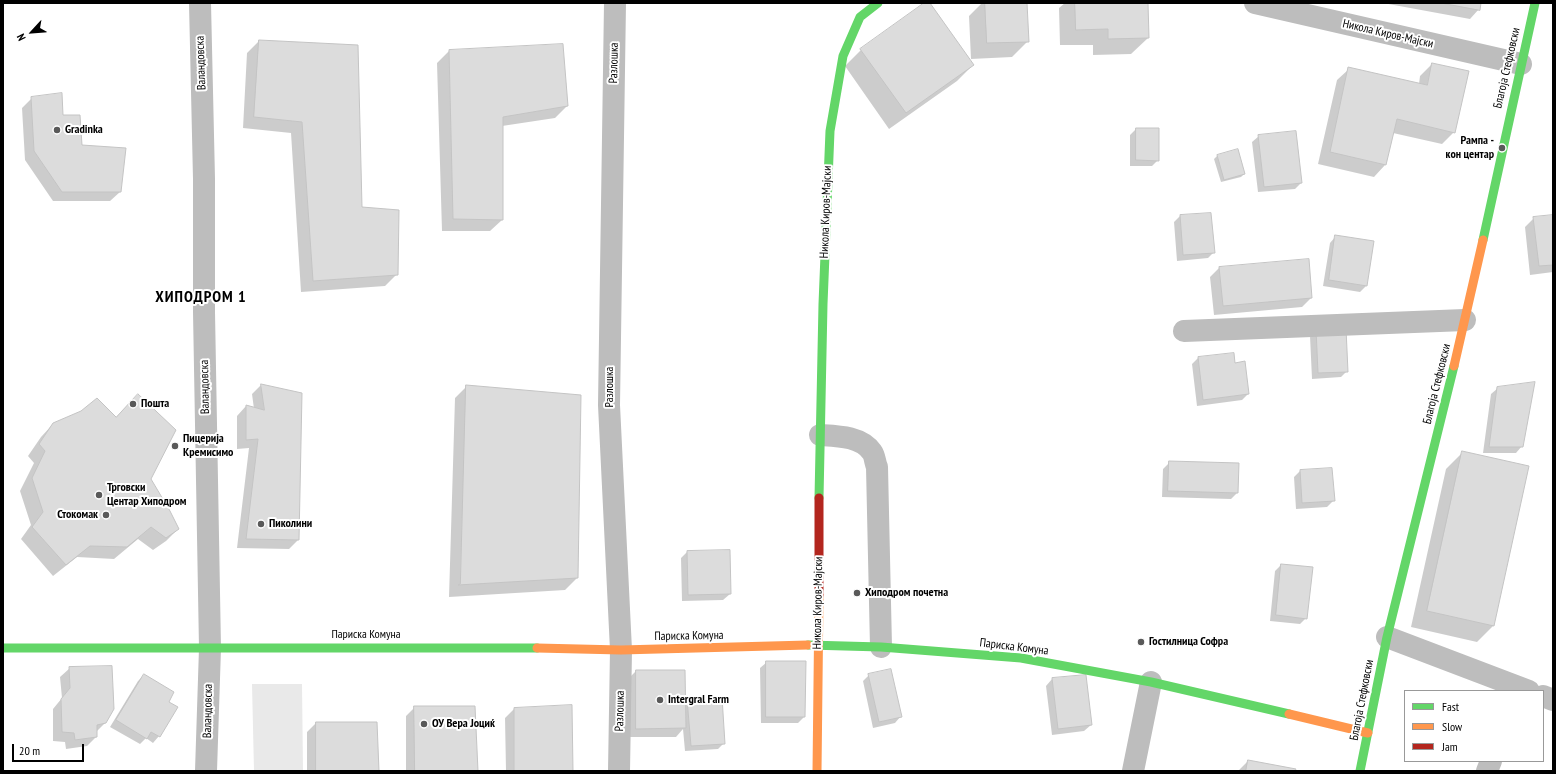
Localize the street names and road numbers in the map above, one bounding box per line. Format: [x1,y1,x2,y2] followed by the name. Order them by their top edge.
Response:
[1341,17,1435,51] street label: Никола Киров-Мајски
[1491,26,1523,110] street label: Благоја Стефковски
[193,36,209,90] street label: Валандовска
[606,42,622,84] street label: Разлошка
[817,165,835,259] street label: Никола Киров-Мајски
[1420,342,1454,426] street label: Благоја Стефковски
[197,360,213,414] street label: Валандовска
[603,367,617,407] street label: Разлошка
[810,556,826,650] street label: Никола Киров-Мајски
[331,628,401,642] street label: Париска Комуна
[654,628,724,644] street label: Париска Комуна
[979,636,1049,658] street label: Париска Комуна
[1347,658,1377,742] street label: Благоја Стефковски
[200,684,216,738] street label: Валандовска
[612,690,628,732] street label: Разлошка

